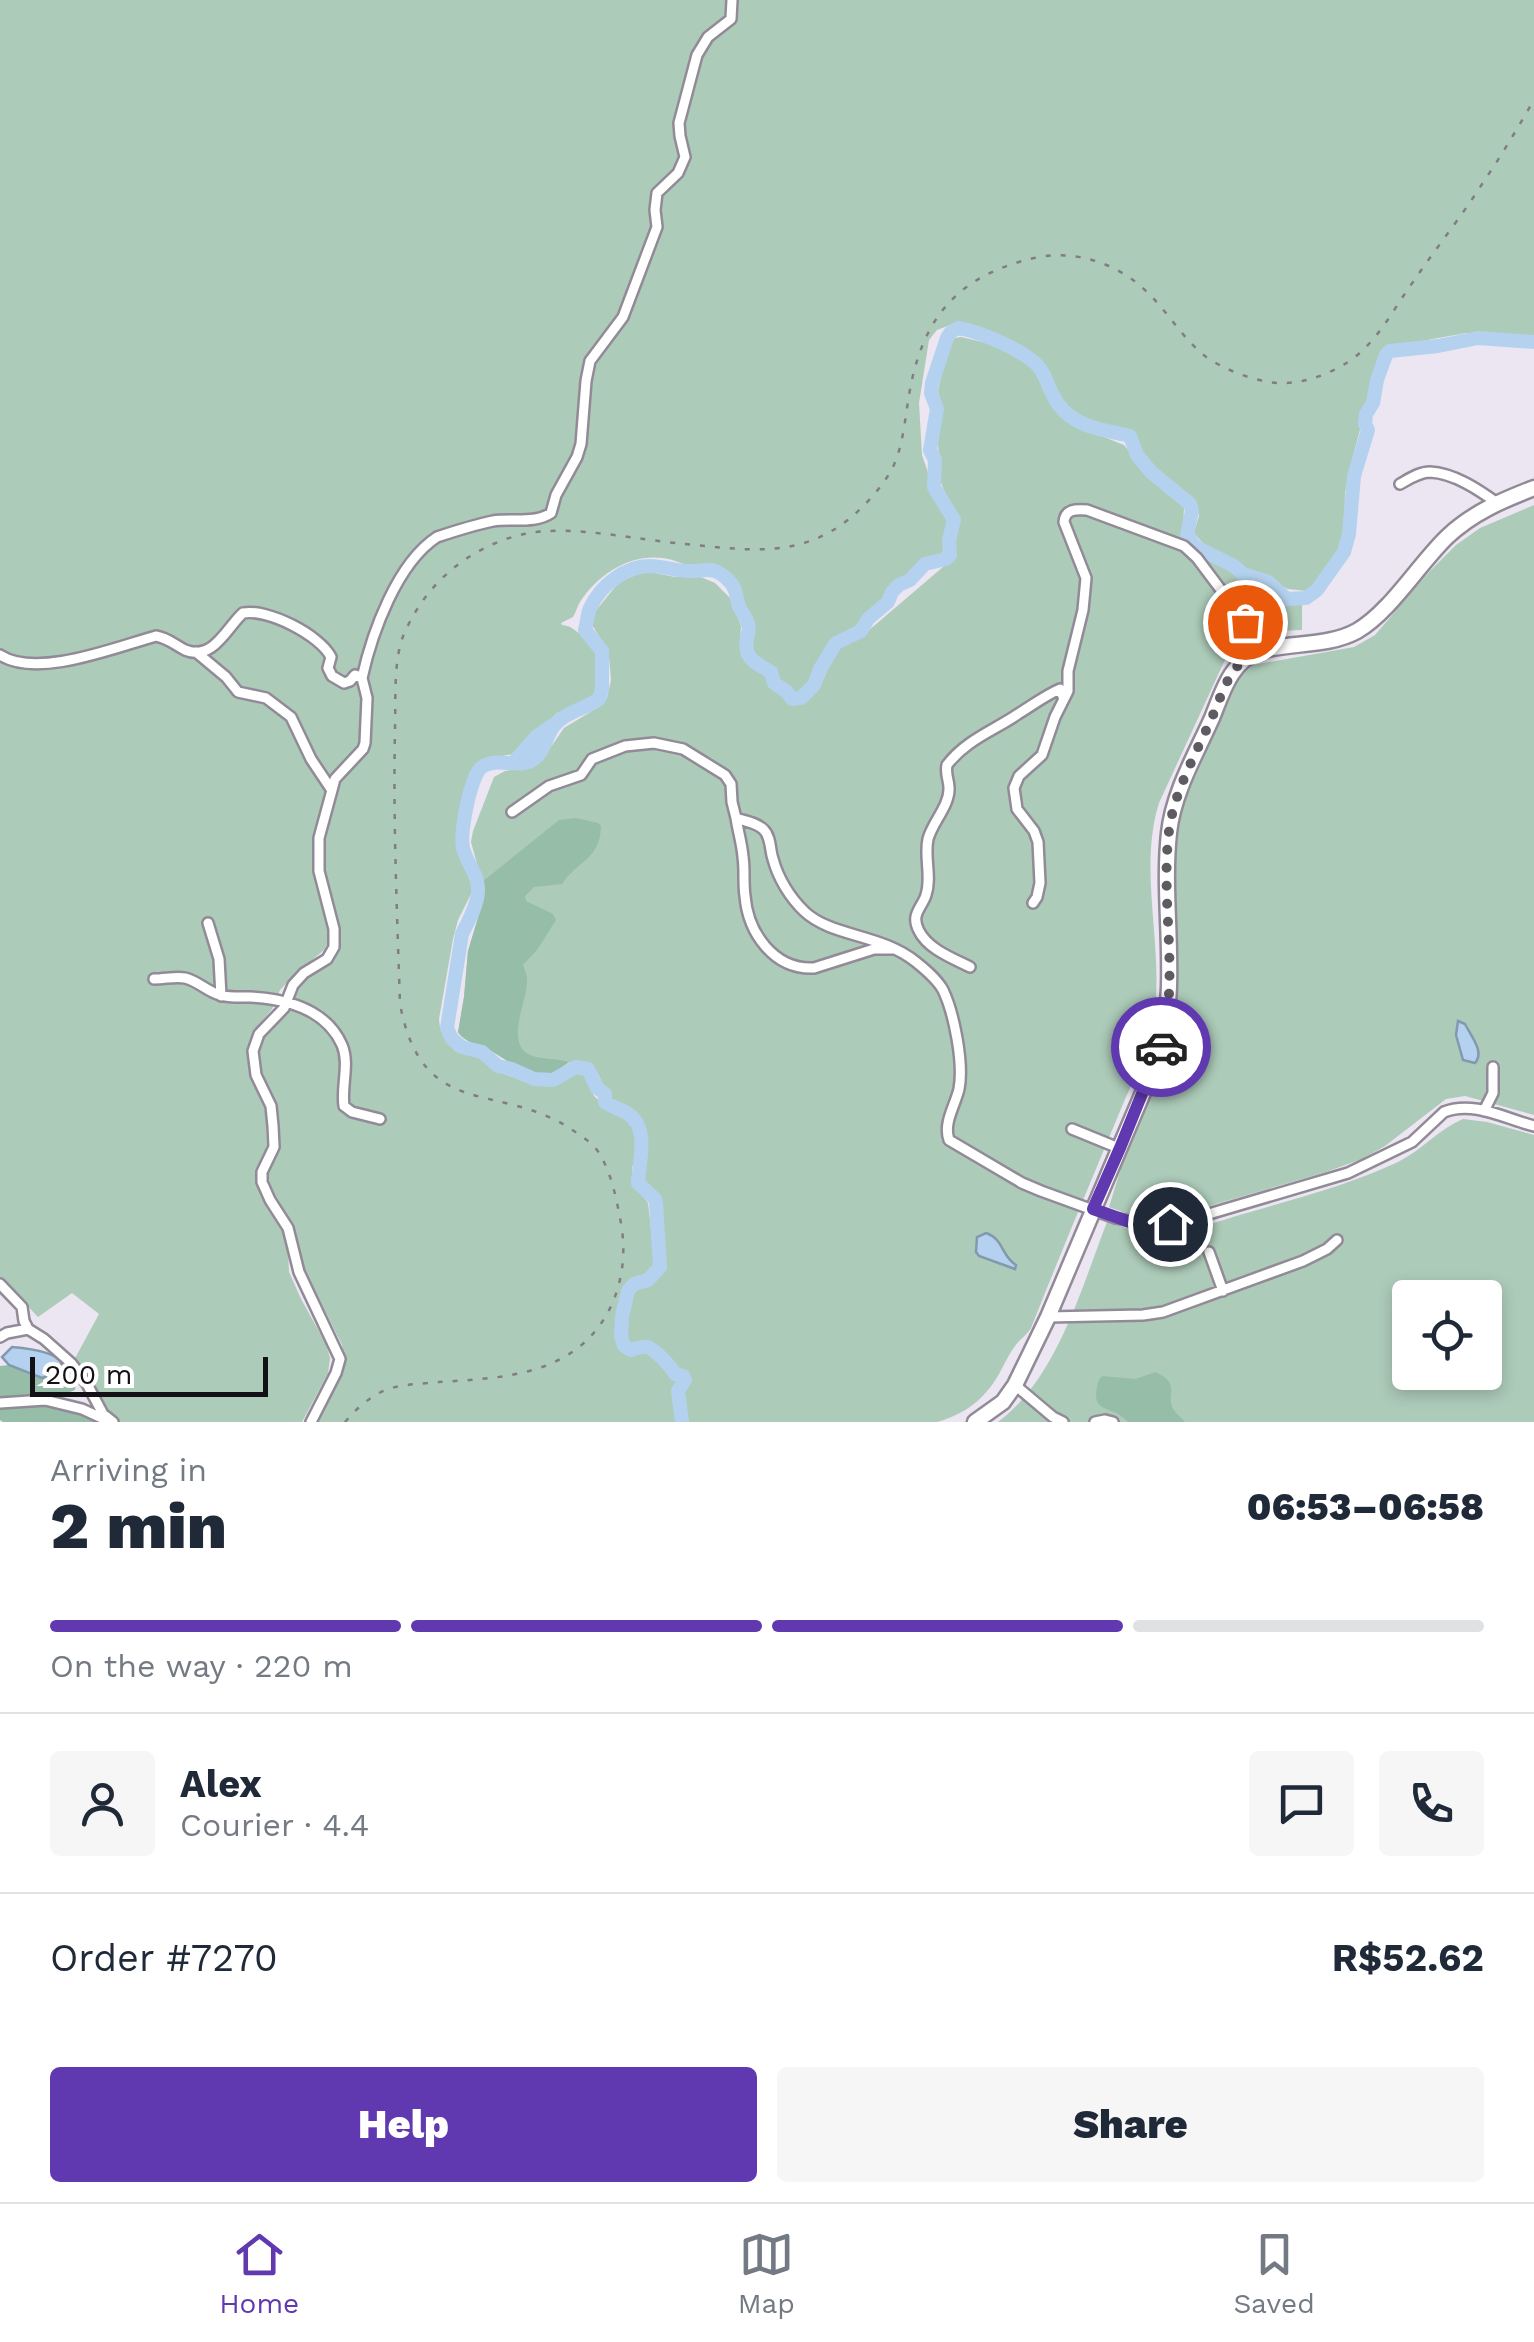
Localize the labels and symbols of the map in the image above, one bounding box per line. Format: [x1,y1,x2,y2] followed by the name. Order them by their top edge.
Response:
[1203,580,1288,665] pin
[1111,997,1211,1097] courier
[1128,1182,1213,1267] pin
[30,1352,268,1396] scale bar

